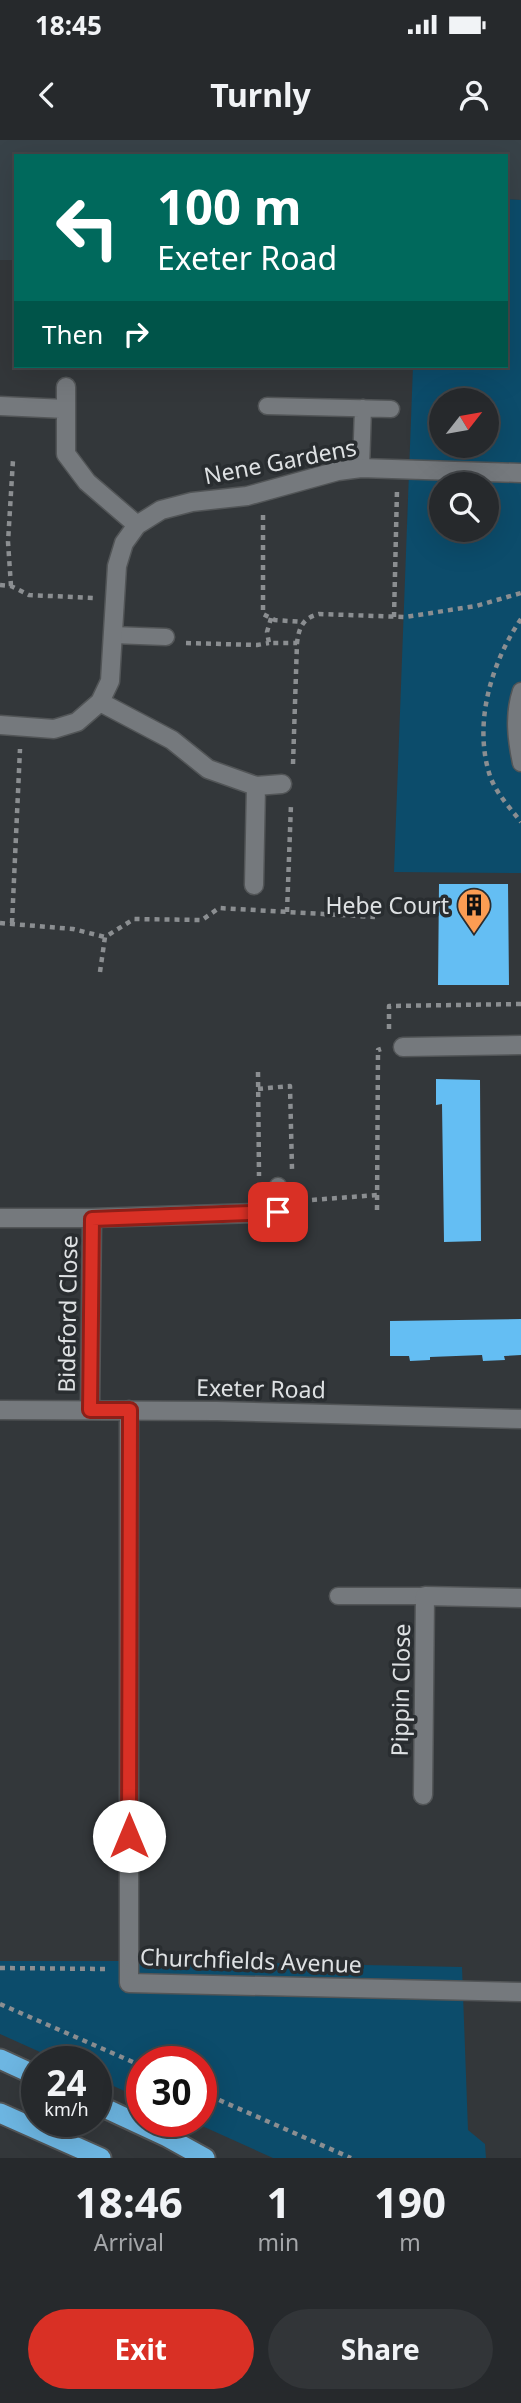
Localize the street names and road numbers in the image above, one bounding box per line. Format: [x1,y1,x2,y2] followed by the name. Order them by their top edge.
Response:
[201,431,359,491] street label: Nene Gardens
[50,1235,84,1393] street label: Bideford Close
[196,1371,326,1405] street label: Exeter Road
[383,1623,417,1757] street label: Pippin Close
[140,1940,362,1980] street label: Churchfields Avenue

